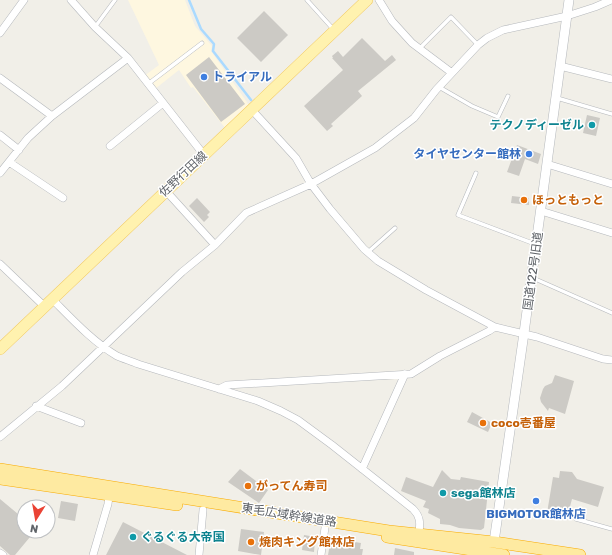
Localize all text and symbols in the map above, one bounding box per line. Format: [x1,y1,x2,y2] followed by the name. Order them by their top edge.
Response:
[212,70,272,84] place label: トライアル
[199,72,209,82] marker: トライアル
[490,118,584,132] place label: テクノディーゼル
[587,120,597,130] marker: テクノディーゼル
[413,147,521,161] place label: タイヤセンター館林
[156,148,210,200] street label: 佐野行田線
[524,149,534,159] marker: タイヤセンター館林
[532,193,604,207] place label: ほっともっと
[519,195,529,205] marker: ほっともっと
[521,231,545,311] street label: 国道122号旧道
[491,416,556,430] place label: coco壱番屋
[478,418,488,428] marker: coco壱番屋
[256,479,327,493] place label: がってん寿司
[243,481,253,491] marker: がってん寿司
[451,486,515,500] place label: sega館林店
[438,488,448,498] marker: sega館林店
[531,496,541,506] marker: BIGMOTOR館林店
[16,499,56,539] north arrow
[240,501,338,529] street label: 東毛広域幹線道路
[486,507,586,521] place label: BIGMOTOR館林店
[29,521,39,535] text: N
[141,530,225,544] place label: ぐるぐる大帝国
[128,532,138,542] marker: ぐるぐる大帝国
[259,535,355,549] place label: 焼肉キング館林店
[246,537,256,547] marker: 焼肉キング館林店

